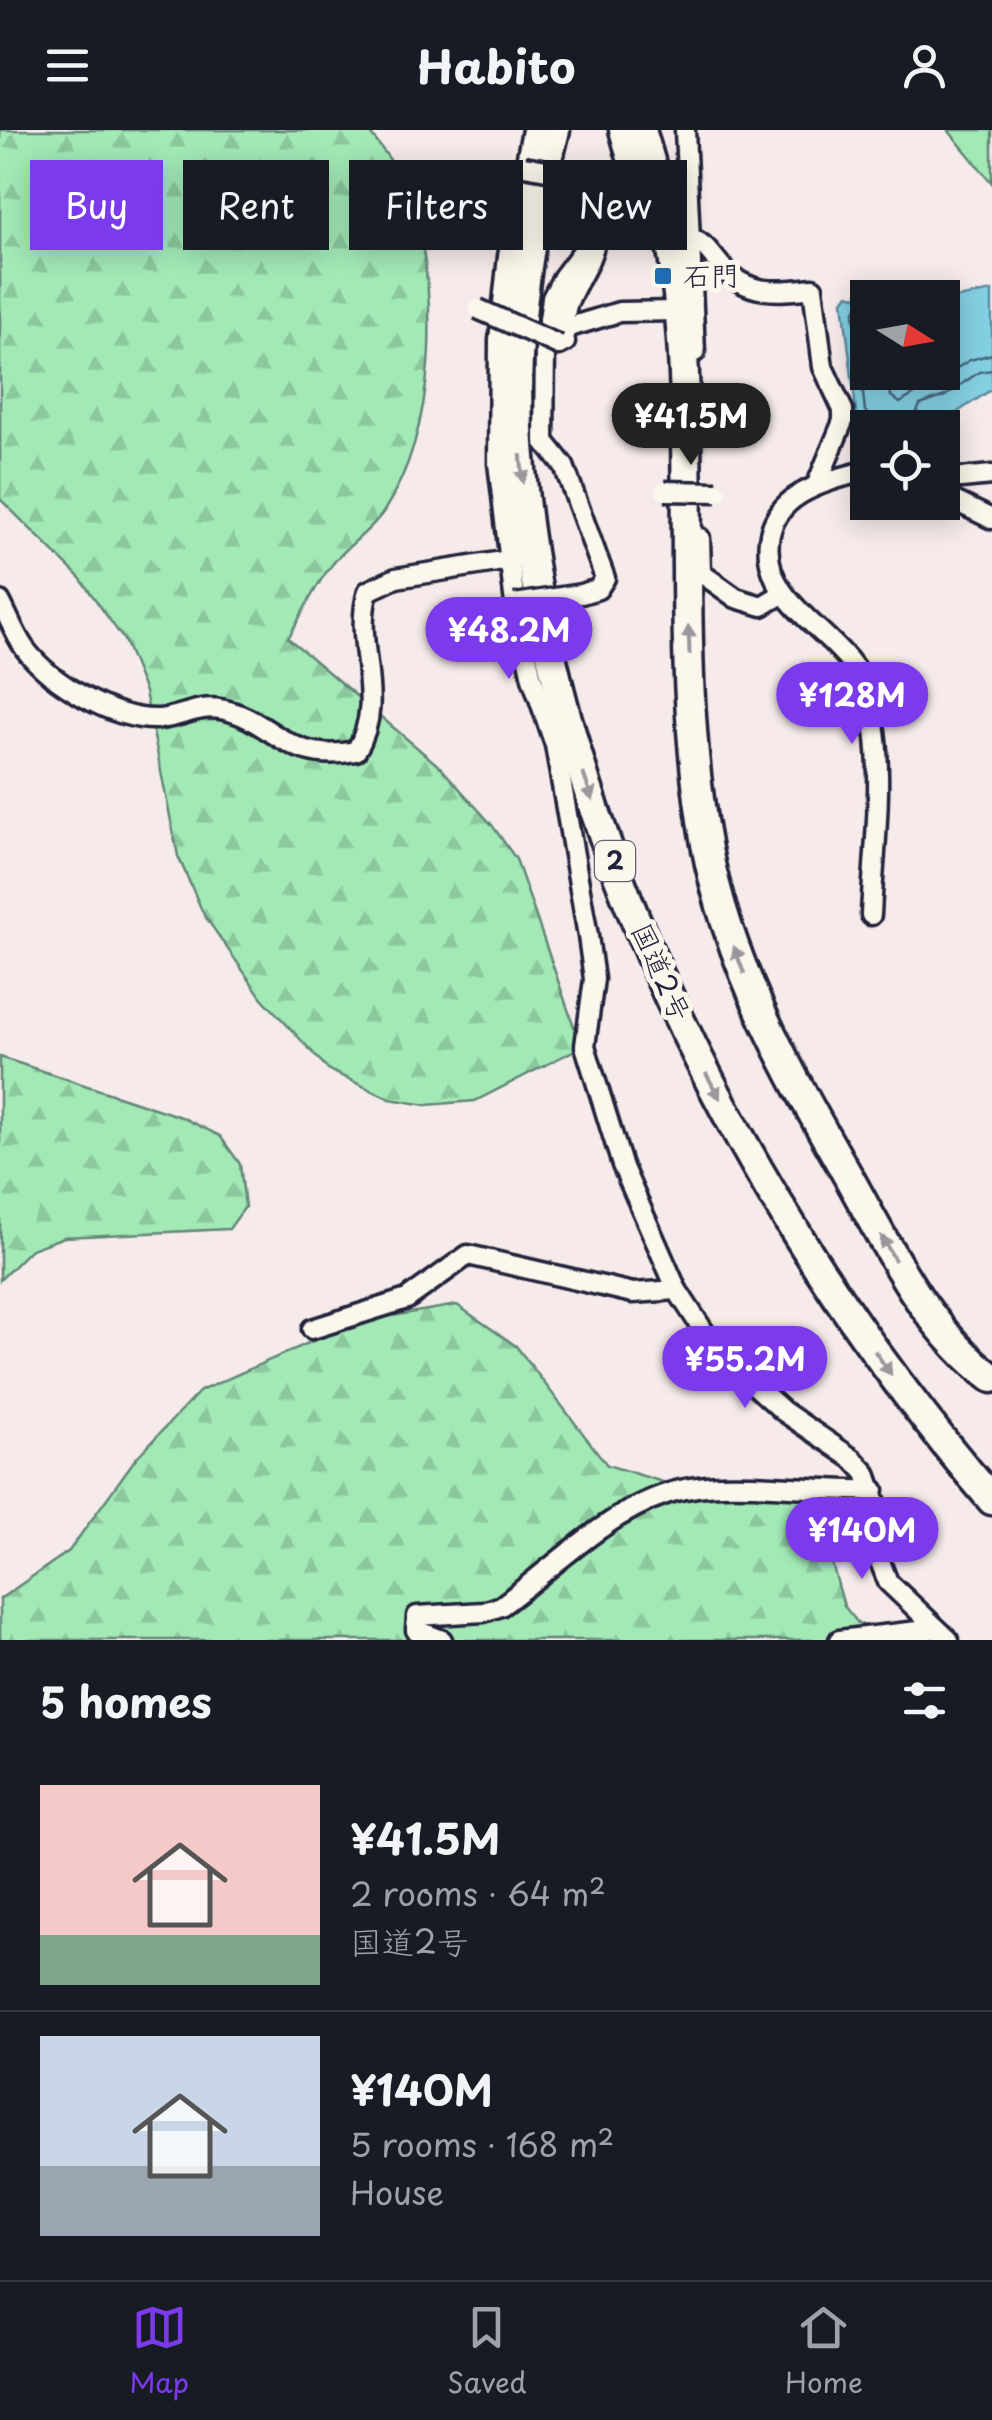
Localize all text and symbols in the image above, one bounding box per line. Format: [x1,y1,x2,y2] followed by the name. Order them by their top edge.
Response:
[417,31,575,99] text: Habito
[40,38,95,93] icon: menu
[897,38,952,93] icon: person
[30,160,163,250] chip: Buy
[183,160,329,250] chip: Rent
[349,160,523,250] chip: Filters
[543,160,687,250] chip: New
[683,253,739,296] place label: 石門
[652,265,674,287] marker: 石門
[850,280,960,390] north arrow
[850,280,960,520] map controls
[610,383,772,468] pin: ¥41.5M
[634,391,748,439] text: ¥41.5M
[850,410,960,520] button: locate
[514,454,530,485] one-way arrow
[428,597,590,682] pin: ¥48.2M
[447,605,571,653] text: ¥48.2M
[681,624,697,656] one-way arrow
[782,662,922,747] pin: ¥128M
[798,670,906,718] text: ¥128M
[581,772,596,802] one-way arrow
[595,841,635,881] road number: 2
[622,915,703,1028] street label: 国道2号
[730,944,746,974] one-way arrow
[704,1072,721,1101] one-way arrow
[880,1234,897,1262] one-way arrow
[664,1326,826,1411] pin: ¥55.2M
[684,1334,806,1382] text: ¥55.2M
[873,1350,892,1376] one-way arrow
[792,1497,932,1582] pin: ¥140M
[808,1505,916,1553] text: ¥140M
[40,1669,212,1732] text: 5 homes
[897,1673,952,1728] icon: filters
[350,1806,500,1869] text: ¥41.5M
[120,1825,240,1945] icon: home
[350,1869,606,1917] text: 2 rooms · 64 m²
[350,1917,469,1965] text: 国道2号
[350,2057,493,2120] text: ¥140M
[120,2076,240,2196] icon: home
[350,2120,614,2168] text: 5 rooms · 168 m²
[350,2168,444,2216] text: House
[129,2300,189,2403] tab: Map
[447,2300,527,2403] tab: Saved
[785,2300,863,2403] tab: Home

